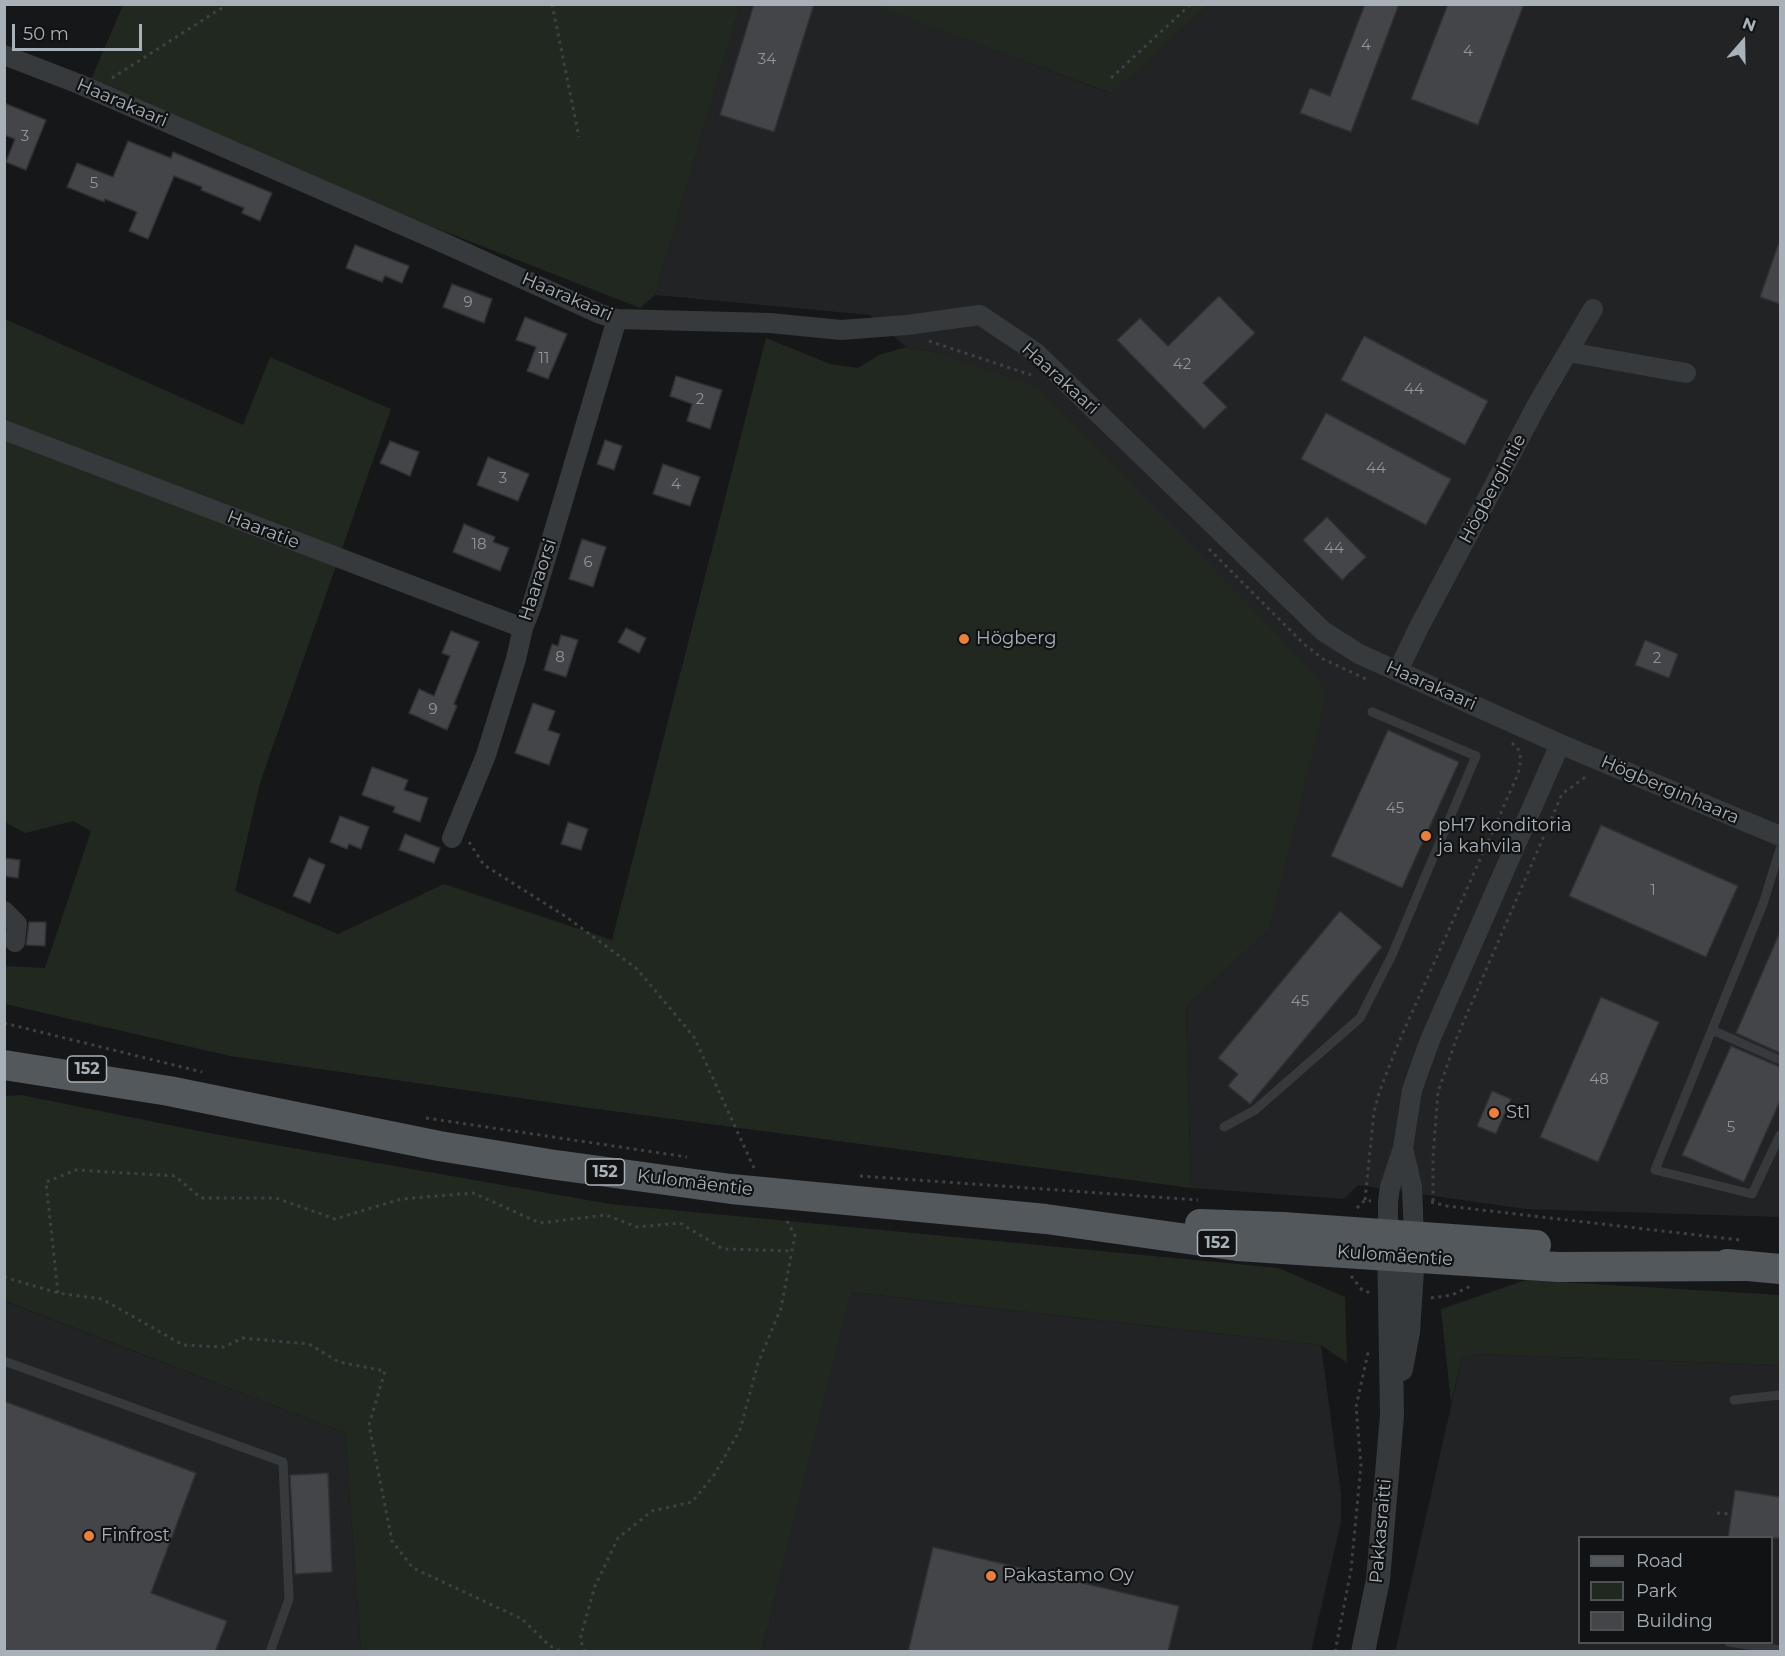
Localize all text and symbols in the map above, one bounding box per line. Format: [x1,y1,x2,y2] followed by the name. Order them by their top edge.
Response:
[15,12,146,50] scale bar
[1713,12,1773,72] north arrow
[1740,13,1759,36] text: N
[23,23,69,45] text: 50 m
[1361,37,1371,55] house number: 4
[1463,43,1473,61] house number: 4
[758,51,776,69] house number: 34
[73,74,171,132] street label: Haarakaari
[21,128,29,146] house number: 3
[90,175,98,193] house number: 5
[518,268,616,326] street label: Haarakaari
[463,294,473,312] house number: 9
[1017,339,1103,419] street label: Haarakaari
[539,350,549,368] house number: 11
[1173,356,1191,374] house number: 42
[1404,381,1424,399] house number: 44
[696,391,704,409] house number: 2
[1455,431,1531,547] street label: Högbergintie
[1366,460,1386,478] house number: 44
[499,470,507,488] house number: 3
[671,476,681,494] house number: 4
[224,506,302,554] street label: Haaratie
[472,536,486,554] house number: 18
[515,536,561,624] street label: Haaraorsi
[1324,540,1344,558] house number: 44
[583,554,593,572] house number: 6
[976,628,1057,650] place label: Högberg
[957,632,971,646] marker: Högberg
[555,649,565,667] house number: 8
[1653,650,1661,668] house number: 2
[1382,656,1480,716] street label: Haarakaari
[428,701,438,719] house number: 9
[1598,751,1742,829] street label: Högberginhaara
[1386,800,1404,818] house number: 45
[1438,815,1572,858] place label: pH7 konditoria ja kahvila
[1419,829,1433,843] marker: pH7 konditoria ja kahvila
[1650,882,1656,900] house number: 1
[1291,993,1309,1011] house number: 45
[68,1056,106,1082] road number: 152
[1589,1071,1609,1089] house number: 48
[1506,1102,1530,1124] place label: St1
[1487,1106,1501,1120] marker: St1
[1727,1119,1735,1137] house number: 5
[586,1159,624,1185] road number: 152
[636,1165,754,1201] street label: Kulomäentie
[1198,1230,1236,1256] road number: 152
[1336,1241,1454,1271] street label: Kulomäentie
[1366,1478,1396,1584] street label: Pakkasraitti
[101,1525,170,1547] place label: Finfrost
[82,1529,96,1543] marker: Finfrost
[1578,1536,1773,1644] legend
[1636,1550,1683,1572] text: Road
[1003,1565,1134,1587] place label: Pakastamo Oy
[984,1569,998,1583] marker: Pakastamo Oy
[1636,1580,1677,1602] text: Park
[1636,1610,1713,1632] text: Building

